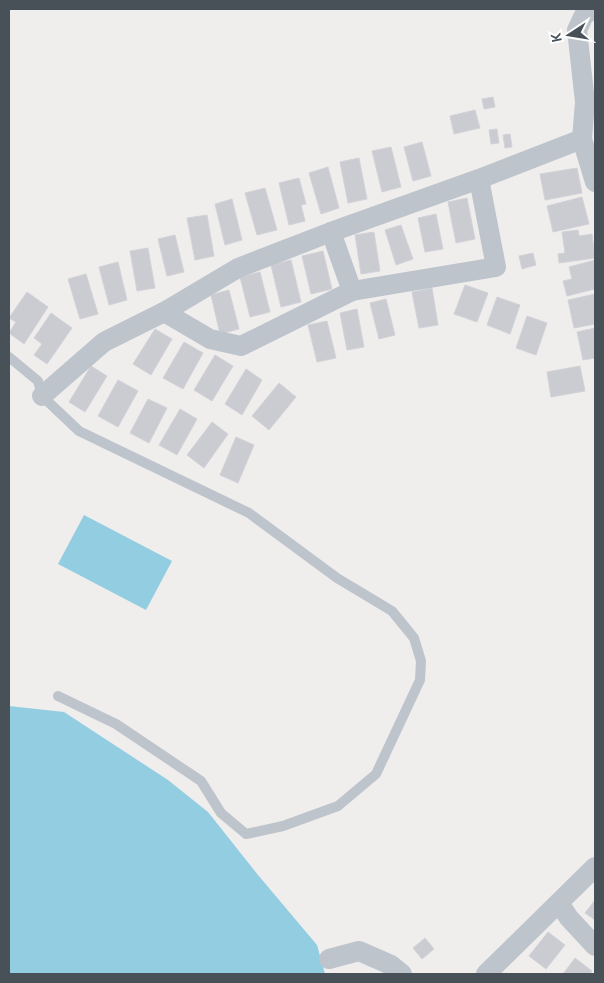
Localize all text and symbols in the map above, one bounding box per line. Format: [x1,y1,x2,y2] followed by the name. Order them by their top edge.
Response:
[544,10,594,60] north arrow
[547,31,566,44] text: K

